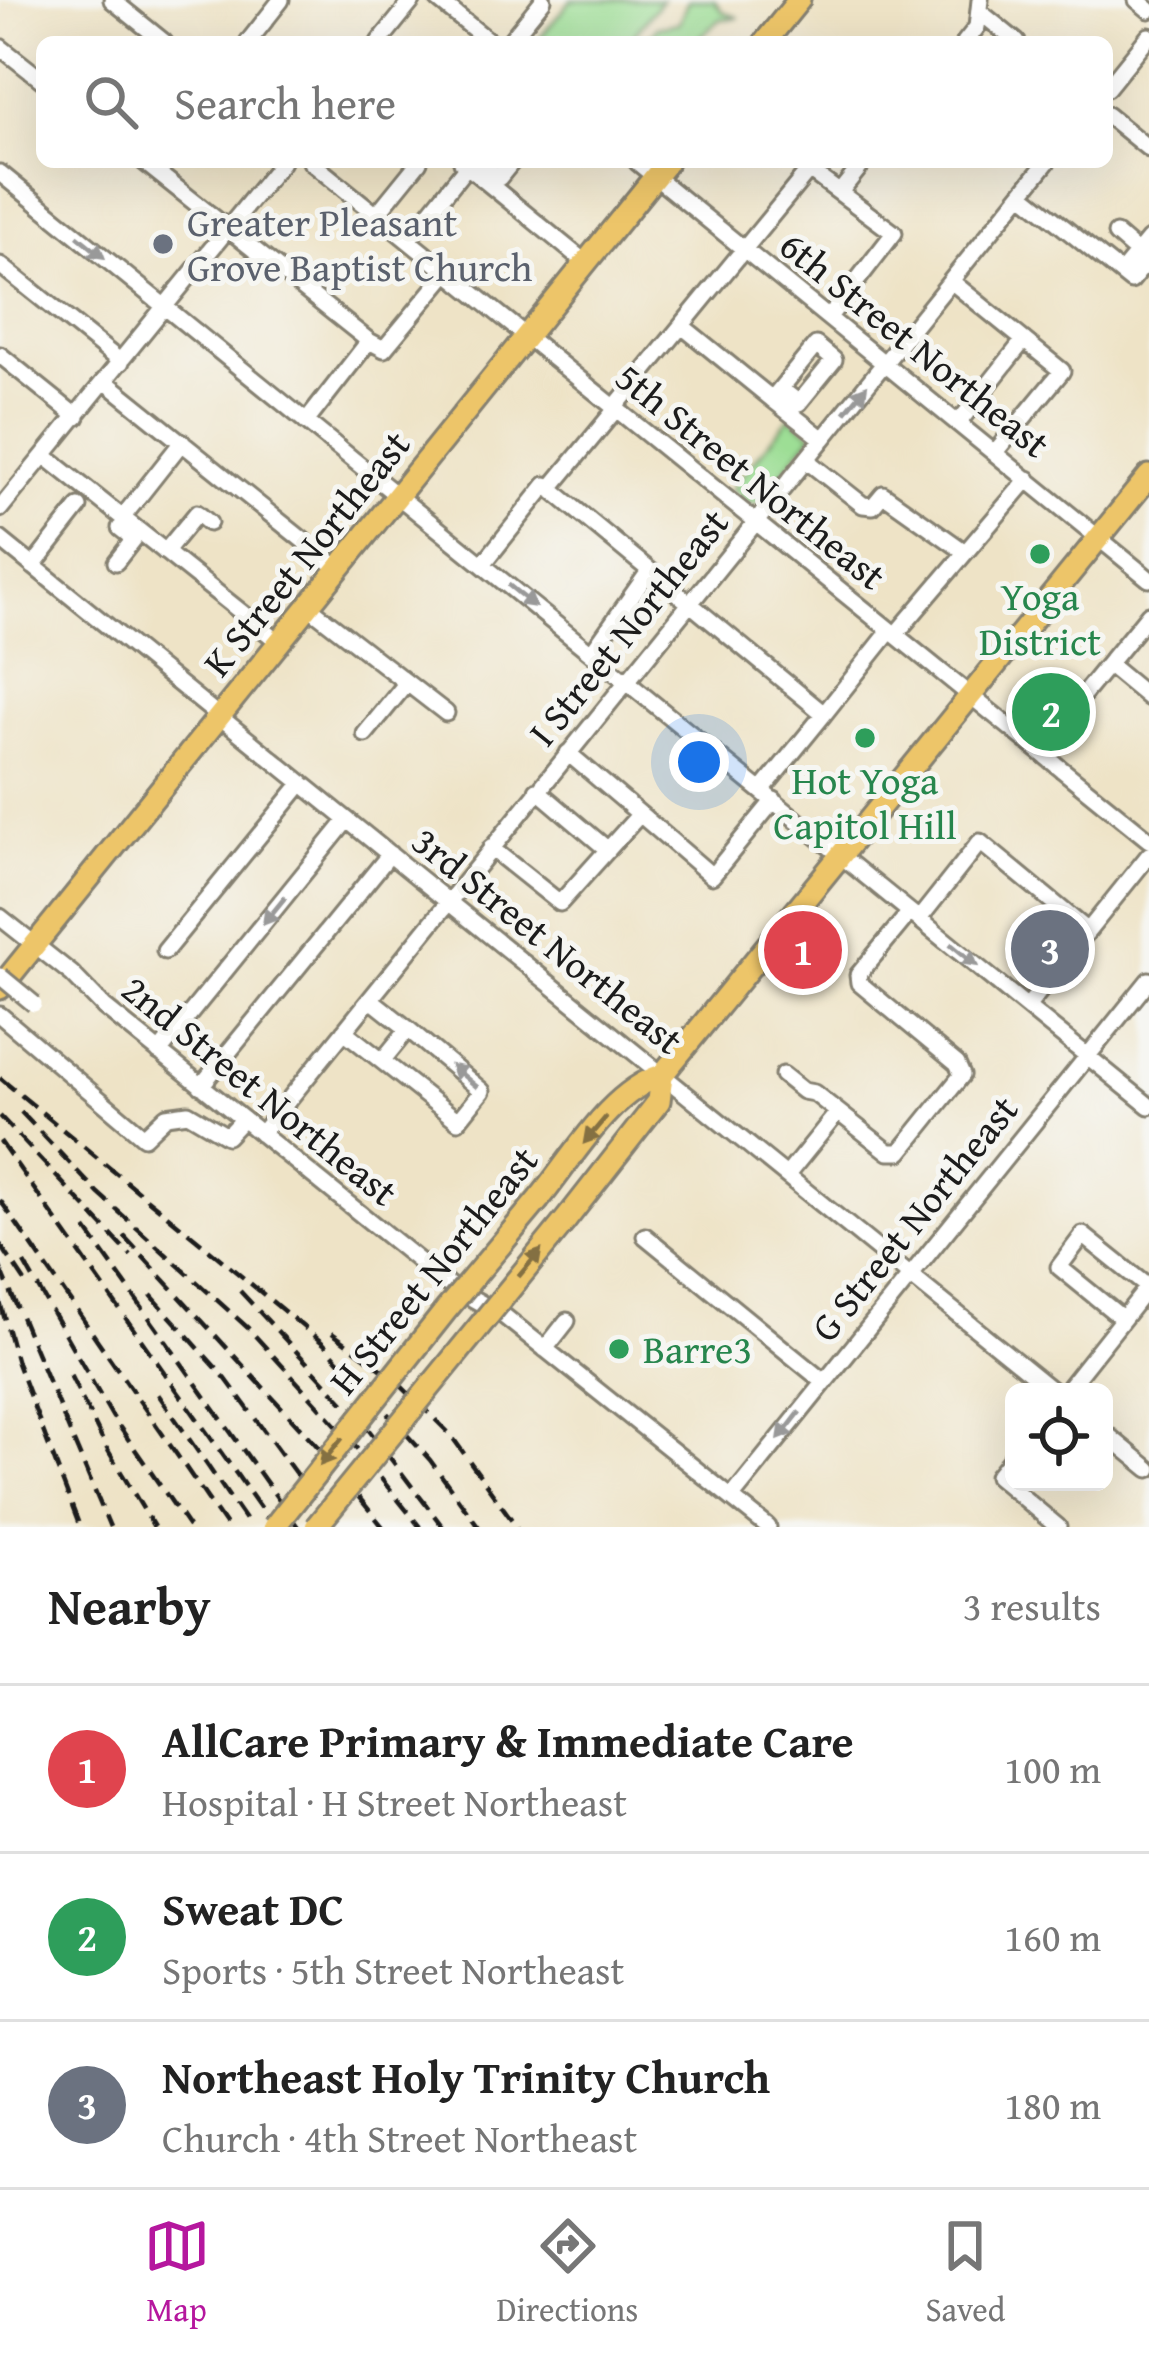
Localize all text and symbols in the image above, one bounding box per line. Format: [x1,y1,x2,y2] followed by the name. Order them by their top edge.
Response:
[36,36,1113,168] search box
[78,69,144,135] icon: search
[174,70,396,135] text: Search here
[187,193,532,295] place label: Greater Pleasant Grove Baptist Church
[768,217,1063,471] street label: 6th Street Northeast
[150,231,176,257] marker: Greater Pleasant Grove Baptist Church
[76,233,106,259] one-way arrow
[604,349,899,603] street label: 5th Street Northeast
[843,383,868,414] one-way arrow
[188,417,423,688] street label: K Street Northeast
[514,496,741,758] street label: I Street Northeast
[1027,541,1053,567] marker: Yoga District
[979,567,1101,669] place label: Yoga District
[507,583,538,608] one-way arrow
[1012,667,1090,757] pin: 2
[852,725,878,751] marker: Hot Yoga Capitol Hill
[669,732,729,792] your location
[773,751,957,853] place label: Hot Yoga Capitol Hill
[400,812,696,1067] street label: 3rd Street Northeast
[262,895,287,926] one-way arrow
[1011,904,1089,994] pin: 3
[764,905,842,995] pin: 1
[949,942,979,968] one-way arrow
[110,960,411,1219] street label: 2nd Street Northeast
[449,1064,479,1090] one-way arrow
[796,1082,1031,1353] street label: G Street Northeast
[583,1115,609,1146] one-way arrow
[315,1133,551,1406] street label: H Street Northeast
[517,1248,542,1279] one-way arrow
[643,1320,752,1377] place label: Barre3
[606,1336,632,1362] marker: Barre3
[1005,1383,1113,1491] map controls
[1005,1383,1113,1491] button: locate
[777,1410,802,1441] one-way arrow
[319,1436,344,1467] one-way arrow
[48,1568,211,1643] text: Nearby
[963,1577,1101,1634] text: 3 results
[162,1708,854,1773] text: AllCare Primary & Immediate Care
[77,1740,97,1797] text: 1
[1004,1740,1101,1797] text: 100 m
[162,1773,627,1830] text: Hospital · H Street Northeast
[162,1876,344,1941] text: Sweat DC
[77,1908,97,1965] text: 2
[1004,1908,1101,1965] text: 160 m
[162,1941,624,1998] text: Sports · 5th Street Northeast
[162,2044,770,2109] text: Northeast Holy Trinity Church
[77,2076,97,2133] text: 3
[1004,2076,1101,2133] text: 180 m
[162,2109,637,2166] text: Church · 4th Street Northeast
[144,2213,210,2333] tab: Map
[497,2213,638,2333] tab: Directions
[926,2213,1005,2333] tab: Saved

